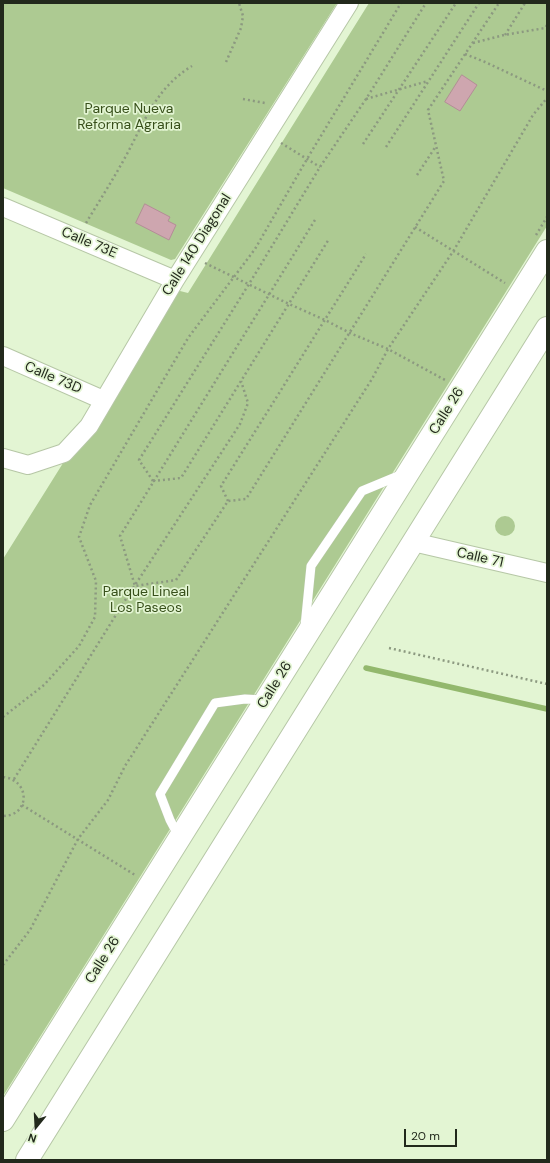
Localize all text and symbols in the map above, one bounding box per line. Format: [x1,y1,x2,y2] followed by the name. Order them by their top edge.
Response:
[77,101,181,134] park label: Parque Nueva Reforma Agraria
[159,191,235,299] street label: Calle 140 Diagonal
[59,224,119,262] street label: Calle 73E
[22,358,84,398] street label: Calle 73D
[426,384,468,438] street label: Calle 26
[455,544,505,572] street label: Calle 71
[103,584,189,616] park label: Parque Lineal Los Paseos
[254,658,296,712] street label: Calle 26
[82,933,124,987] street label: Calle 26
[16,1107,56,1147] north arrow
[406,1121,459,1147] scale bar
[411,1128,440,1144] text: 20 m
[26,1131,38,1146] text: N

